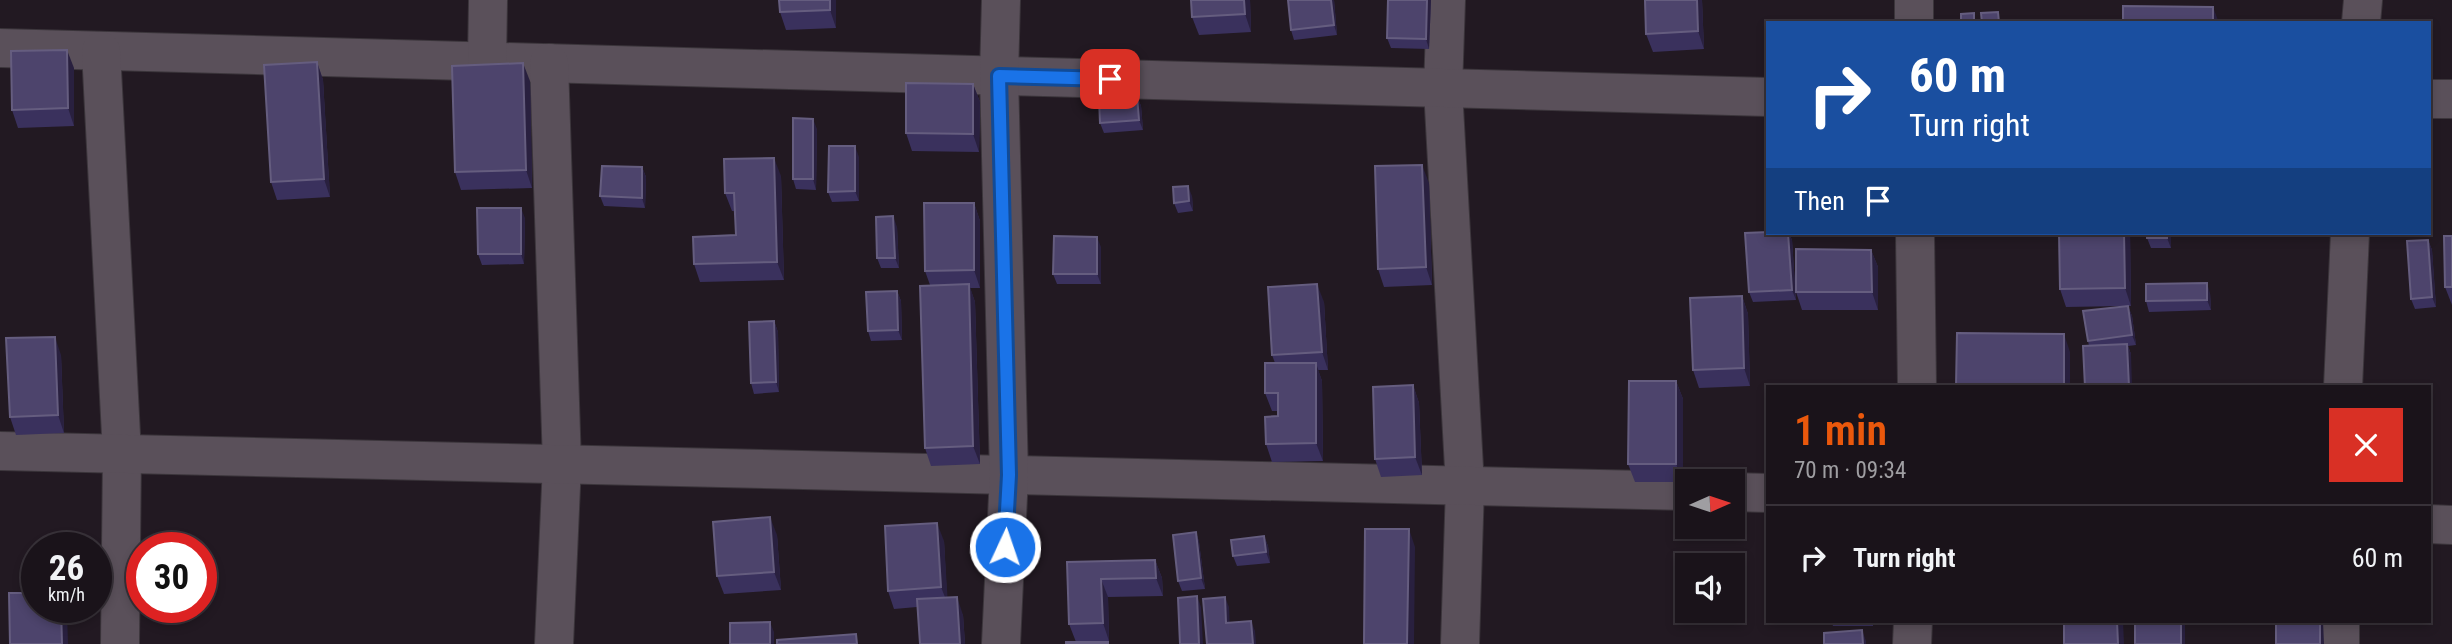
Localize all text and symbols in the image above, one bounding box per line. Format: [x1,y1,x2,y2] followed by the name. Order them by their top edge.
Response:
[1909,47,2006,104] text: 60 m
[1080,49,1140,109] pin
[1794,49,1885,140] icon: right
[1091,60,1129,98] icon: arrive
[1909,106,2030,144] text: Turn right
[1859,182,1897,220] icon: arrive
[1794,186,1845,216] text: Then
[1794,406,1887,455] text: 1 min
[2329,408,2403,482] button: close
[1794,457,1906,484] text: 70 m · 09:34
[1675,469,1745,539] north arrow
[1675,469,1745,623] map controls
[968,510,1042,584] position arrow
[126,532,217,623] speed limit sign: 30
[1794,539,1832,577] icon: right
[1853,543,1955,573] text: Turn right
[2352,543,2403,573] text: 60 m
[49,548,84,589] text: 26
[1675,553,1745,623] button: sound
[48,584,85,605] text: km/h

